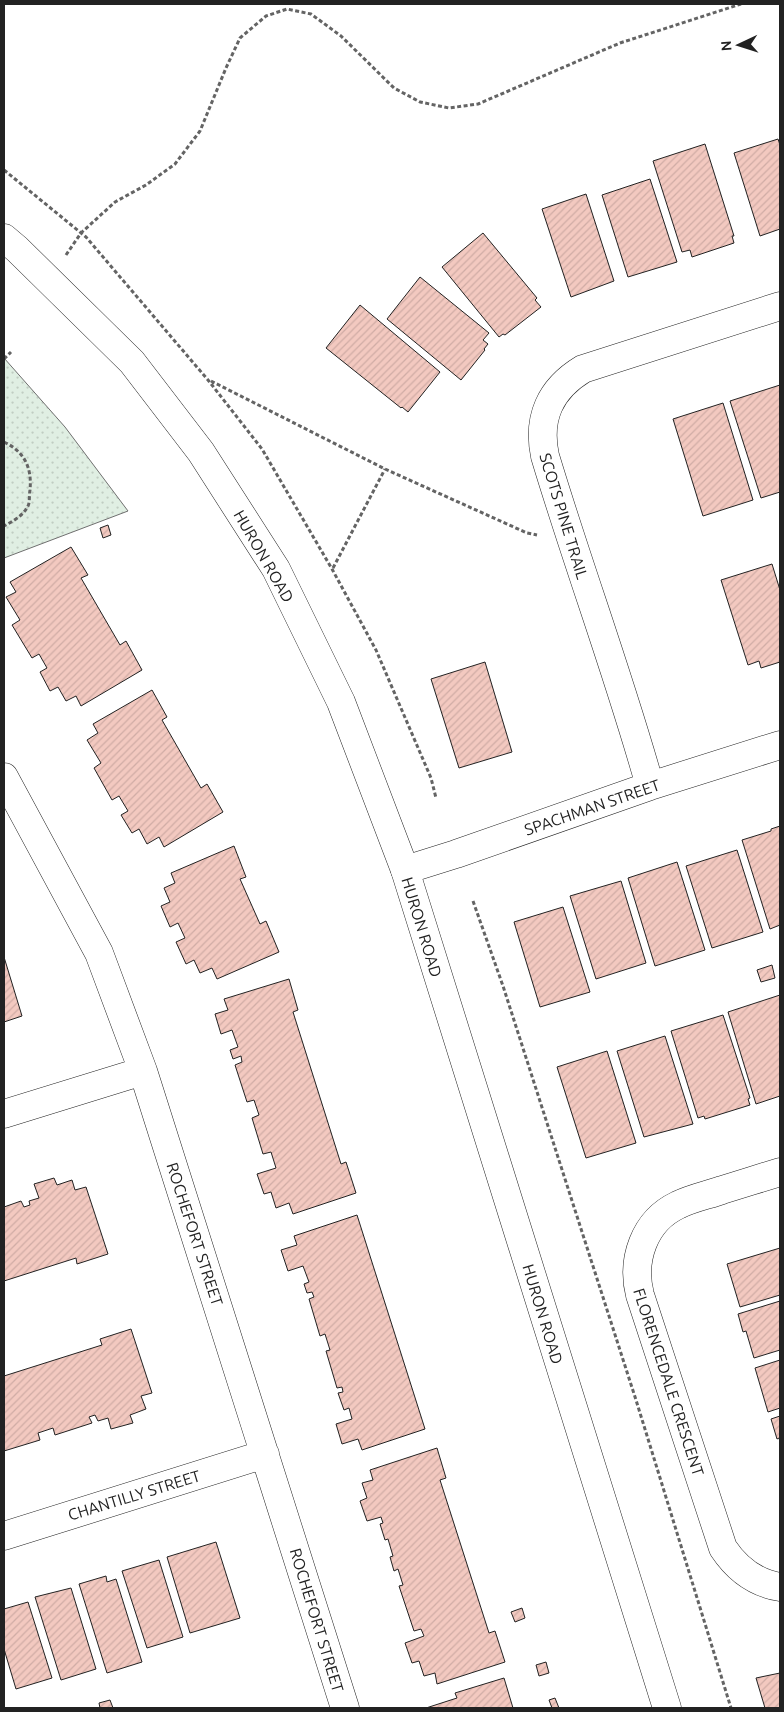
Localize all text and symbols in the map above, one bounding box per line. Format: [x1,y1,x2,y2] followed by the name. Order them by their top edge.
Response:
[714,20,764,70] north arrow
[718,40,734,52] text: N
[536,451,592,581] street label: SCOTS PINE TRAIL
[230,507,298,605] street label: HURON ROAD
[522,775,662,839] street label: SPACHMAN STREET
[398,875,446,979] street label: HURON ROAD
[163,1160,227,1308] street label: ROCHEFORT STREET
[519,1262,567,1366] street label: HURON ROAD
[630,1286,708,1478] street label: FLORENCEDALE CRESCENT
[66,1466,202,1524] street label: CHANTILLY STREET
[287,1546,348,1694] street label: ROCHEFORT STREET

